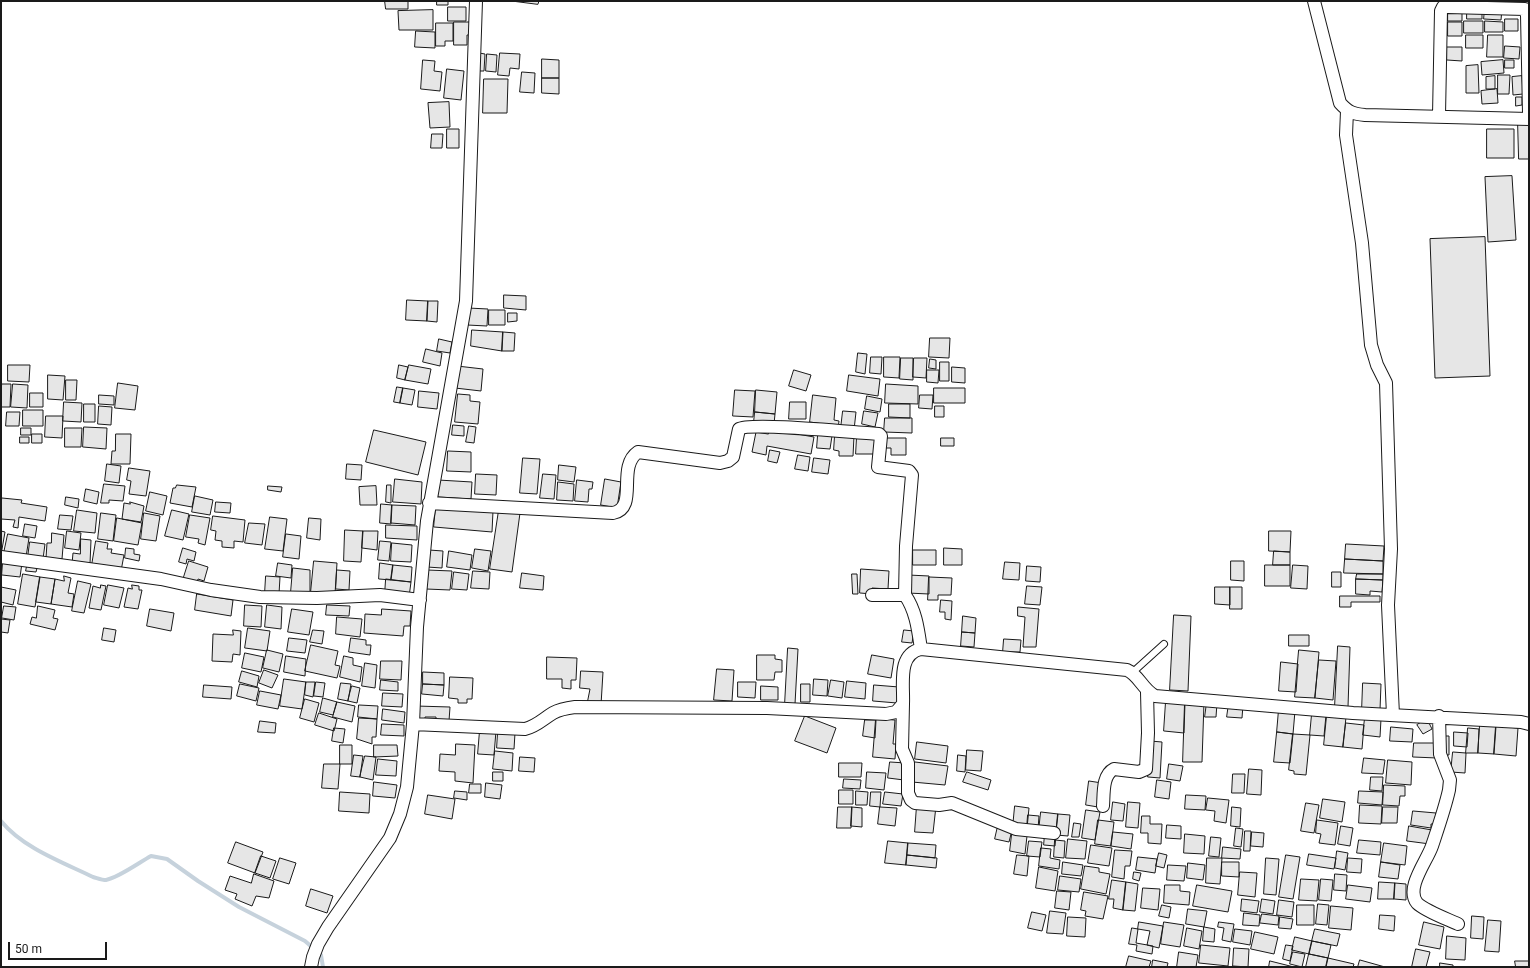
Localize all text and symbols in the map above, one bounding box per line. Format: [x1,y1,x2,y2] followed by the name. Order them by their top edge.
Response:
[10,934,109,960] scale bar
[15,942,42,956] text: 50 m

